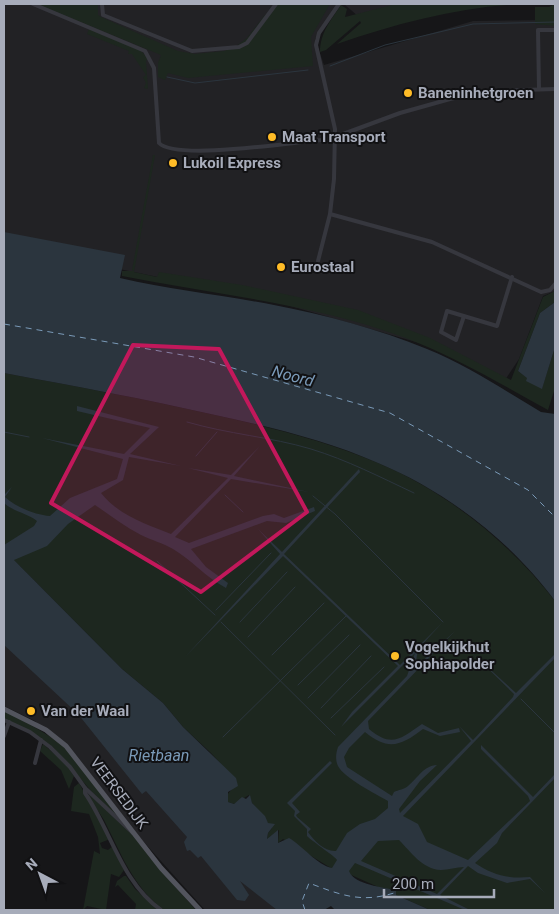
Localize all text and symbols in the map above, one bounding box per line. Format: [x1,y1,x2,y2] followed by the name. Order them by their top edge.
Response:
[418,84,533,102] place label: Baneninhetgroen
[402,87,414,99] marker: Baneninhetgroen
[282,128,386,146] place label: Maat Transport
[266,131,278,143] marker: Maat Transport
[183,154,281,172] place label: Lukoil Express
[167,157,179,169] marker: Lukoil Express
[291,258,354,276] place label: Eurostaal
[275,261,287,273] marker: Eurostaal
[270,361,316,391] water label: Noord
[405,638,495,673] place label: Vogelkijkhut Sophiapolder
[389,650,401,662] marker: Vogelkijkhut Sophiapolder
[41,702,129,720] place label: Van der Waal
[25,705,37,717] marker: Van der Waal
[129,746,189,765] water label: Rietbaan
[86,754,152,833] street label: VEERSEDIJK
[15,849,65,899] north arrow
[22,855,40,873] text: N
[384,866,494,898] scale bar
[392,875,434,893] text: 200 m

